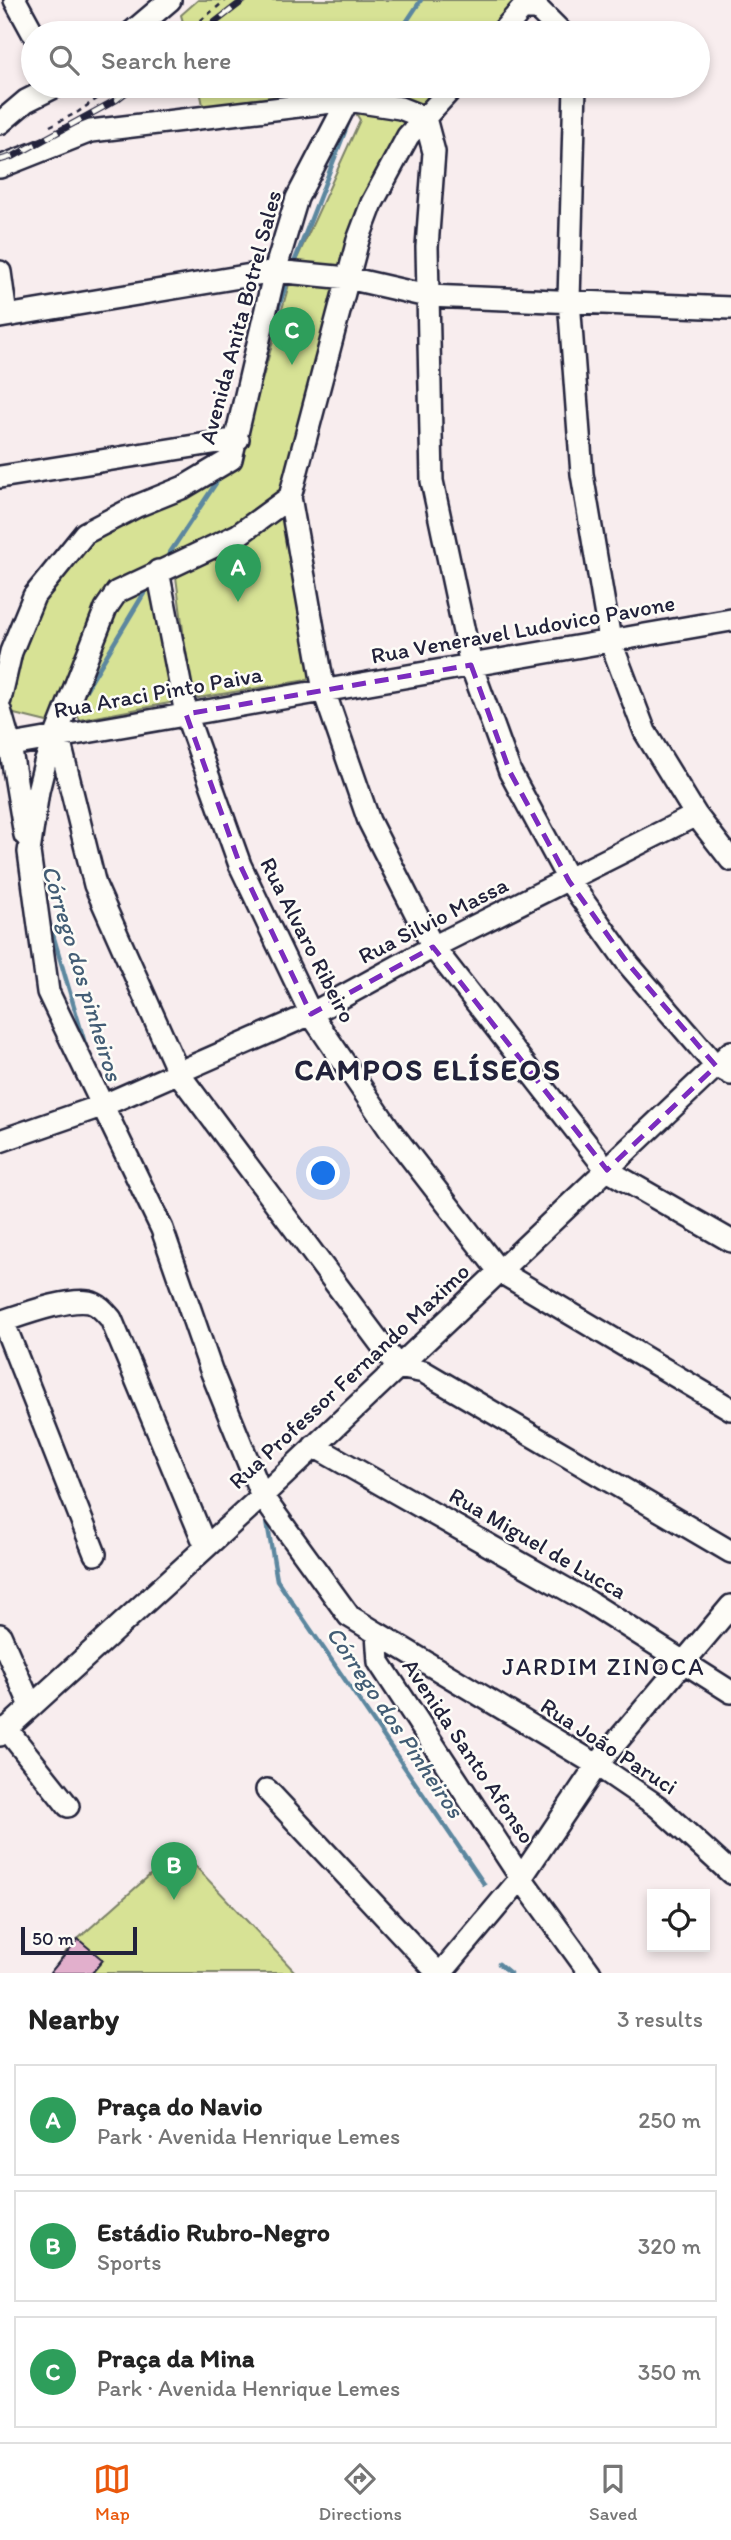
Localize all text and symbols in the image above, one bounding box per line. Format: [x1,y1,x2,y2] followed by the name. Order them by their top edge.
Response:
[21,21,710,98] search box
[45,41,83,79] icon: search
[101,44,231,76] text: Search here
[193,187,287,447] street label: Avenida Anita Botrel Sales
[269,307,315,365] pin: C
[215,544,261,602] pin: A
[369,588,677,670] street label: Rua Veneravel Ludovico Pavone
[51,660,265,724] street label: Rua Araci Pinto Paiva
[254,853,362,1027] street label: Rua Alvaro Ribeiro
[36,862,129,1085] water label: Córrego dos pinheiros
[353,870,513,970] street label: Rua Silvio Massa
[294,1051,562,1088] district label: CAMPOS ELÍSEOS
[306,1156,340,1190] your location
[223,1257,475,1495] street label: Rua Professor Fernando Maximo
[444,1481,632,1605] street label: Rua Miguel de Lucca
[320,1620,471,1824] water label: Córrego dos Pinheiros
[502,1652,706,1681] district label: JARDIM ZINOCA
[397,1653,541,1849] street label: Avenida Santo Afonso
[535,1691,683,1801] street label: Rua João Paruci
[151,1842,197,1900] pin: B
[647,1889,710,1952] map controls
[647,1889,710,1952] button: locate
[21,1924,136,1956] scale bar
[32,1927,74,1950] text: 50 m
[28,2000,119,2037] text: Nearby
[617,2005,703,2033] text: 3 results
[97,2090,263,2122] text: Praça do Navio
[46,2106,60,2134] text: A
[638,2106,701,2134] text: 250 m
[97,2122,400,2150] text: Park · Avenida Henrique Lemes
[97,2216,330,2248] text: Estádio Rubro-Negro
[46,2232,60,2260] text: B
[638,2232,701,2260] text: 320 m
[97,2248,161,2276] text: Sports
[97,2342,254,2374] text: Praça da Mina
[46,2358,60,2386] text: C
[638,2358,701,2386] text: 350 m
[97,2374,400,2402] text: Park · Avenida Henrique Lemes
[93,2460,131,2525] tab: Map
[318,2460,402,2525] tab: Directions
[589,2460,637,2525] tab: Saved

